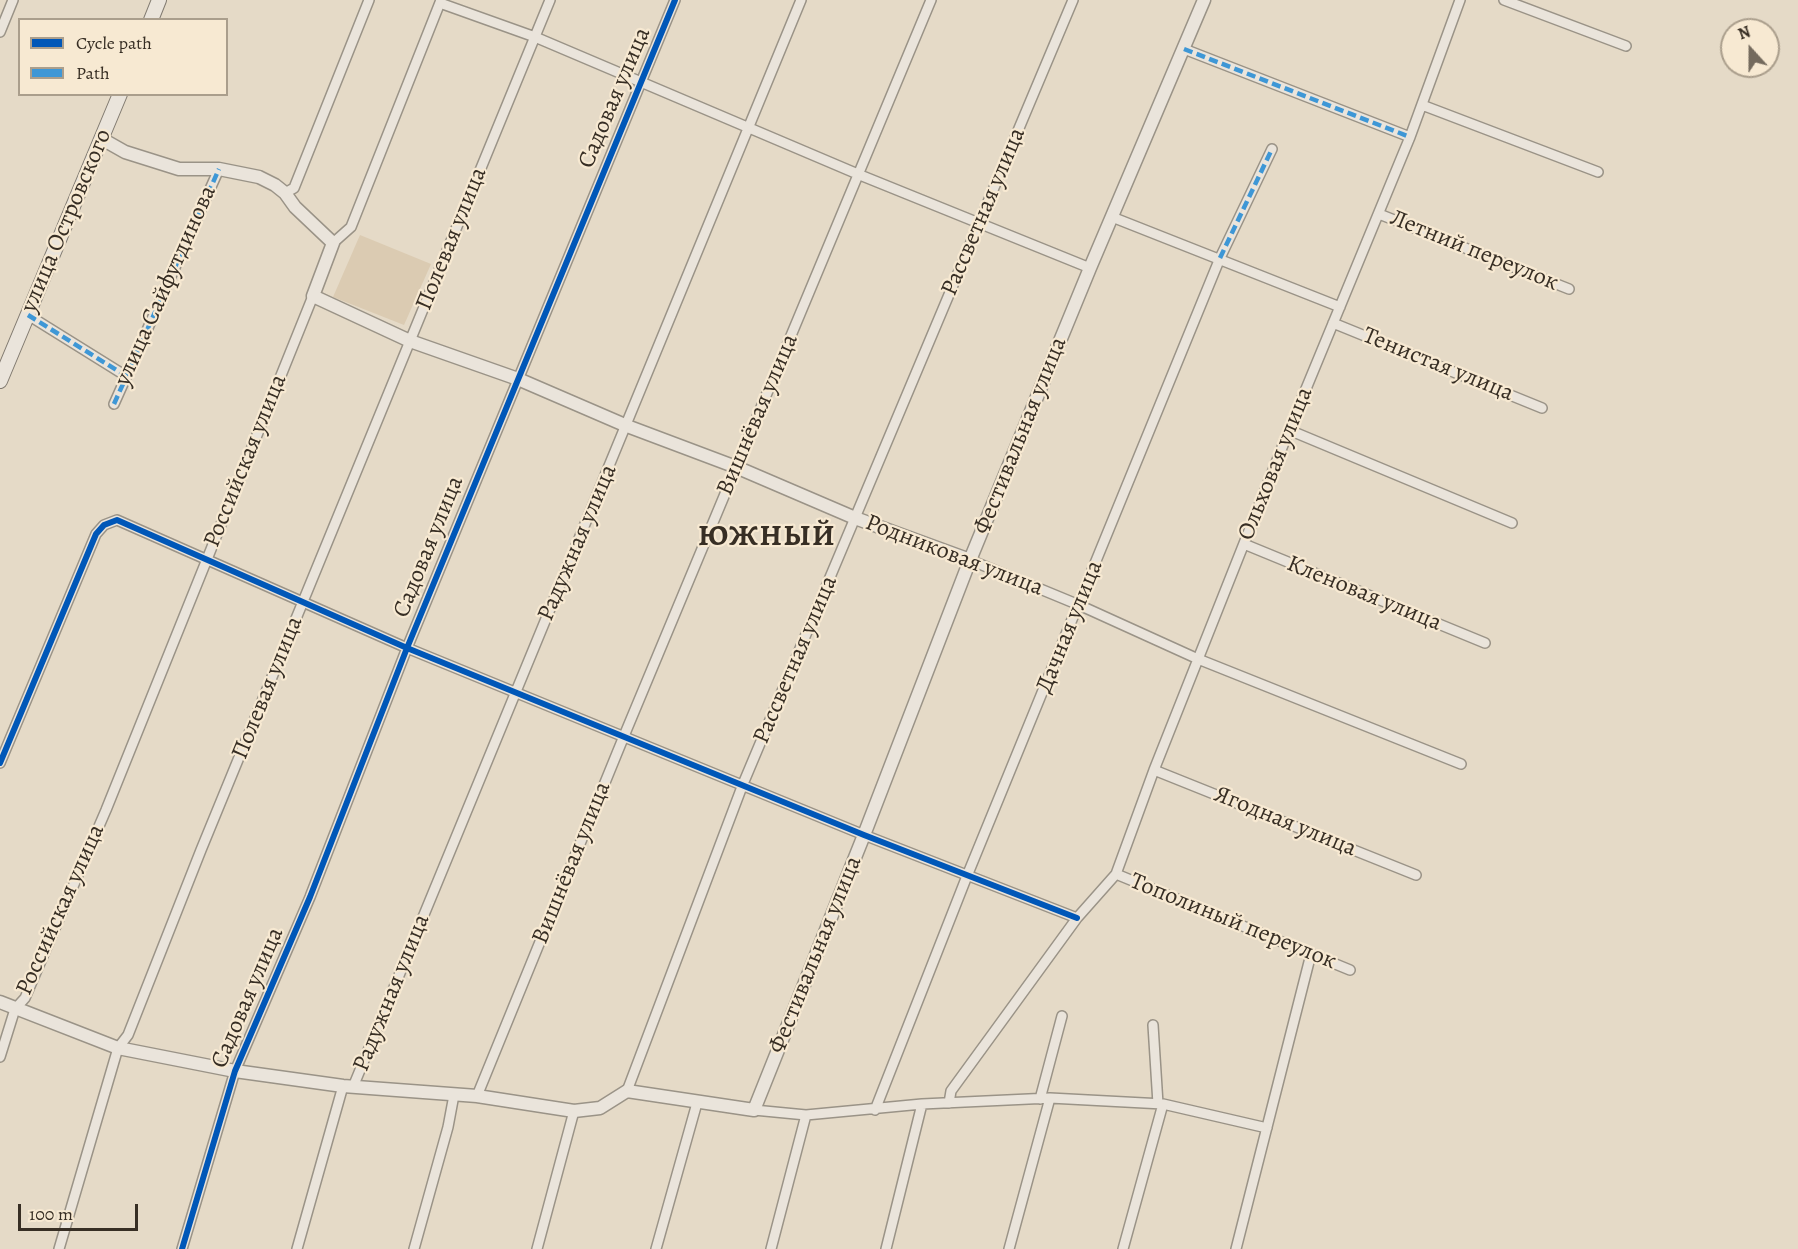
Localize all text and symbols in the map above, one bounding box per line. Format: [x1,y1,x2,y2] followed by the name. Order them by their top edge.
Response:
[18,18,228,96] legend
[1720,18,1780,78] north arrow
[1735,21,1754,45] text: N
[572,23,658,173] street label: Садовая улица
[76,31,152,55] text: Cycle path
[76,61,110,85] text: Path
[936,124,1032,300] street label: Рассветная улица
[15,125,119,317] street label: улица Островского
[410,163,494,315] street label: Полевая улица
[109,181,223,391] street label: улица Сайфутдинова
[1386,204,1562,298] street label: Летний переулок
[1358,322,1518,408] street label: Тенистая улица
[711,330,805,500] street label: Вишнёвая улица
[968,333,1074,539] street label: Фестивальная улица
[198,370,294,552] street label: Российская улица
[1232,383,1320,545] street label: Ольховая улица
[532,460,624,626] street label: Радужная улица
[388,472,470,622] street label: Садовая улица
[861,509,1047,603] street label: Родниковая улица
[698,520,836,556] district label: ЮЖНЫЙ
[1282,550,1446,638] street label: Кленовая улица
[1030,556,1110,698] street label: Дачная улица
[748,572,844,748] street label: Рассветная улица
[226,612,310,764] street label: Полевая улица
[526,778,618,948] street label: Вишнёвая улица
[1210,780,1360,864] street label: Ягодная улица
[10,820,112,1000] street label: Российская улица
[763,852,869,1058] street label: Фестивальная улица
[1126,867,1340,977] street label: Тополиный переулок
[347,910,437,1076] street label: Радужная улица
[205,923,291,1073] street label: Садовая улица
[21,1192,141,1230] scale bar
[29,1202,73,1226] text: 100 m

